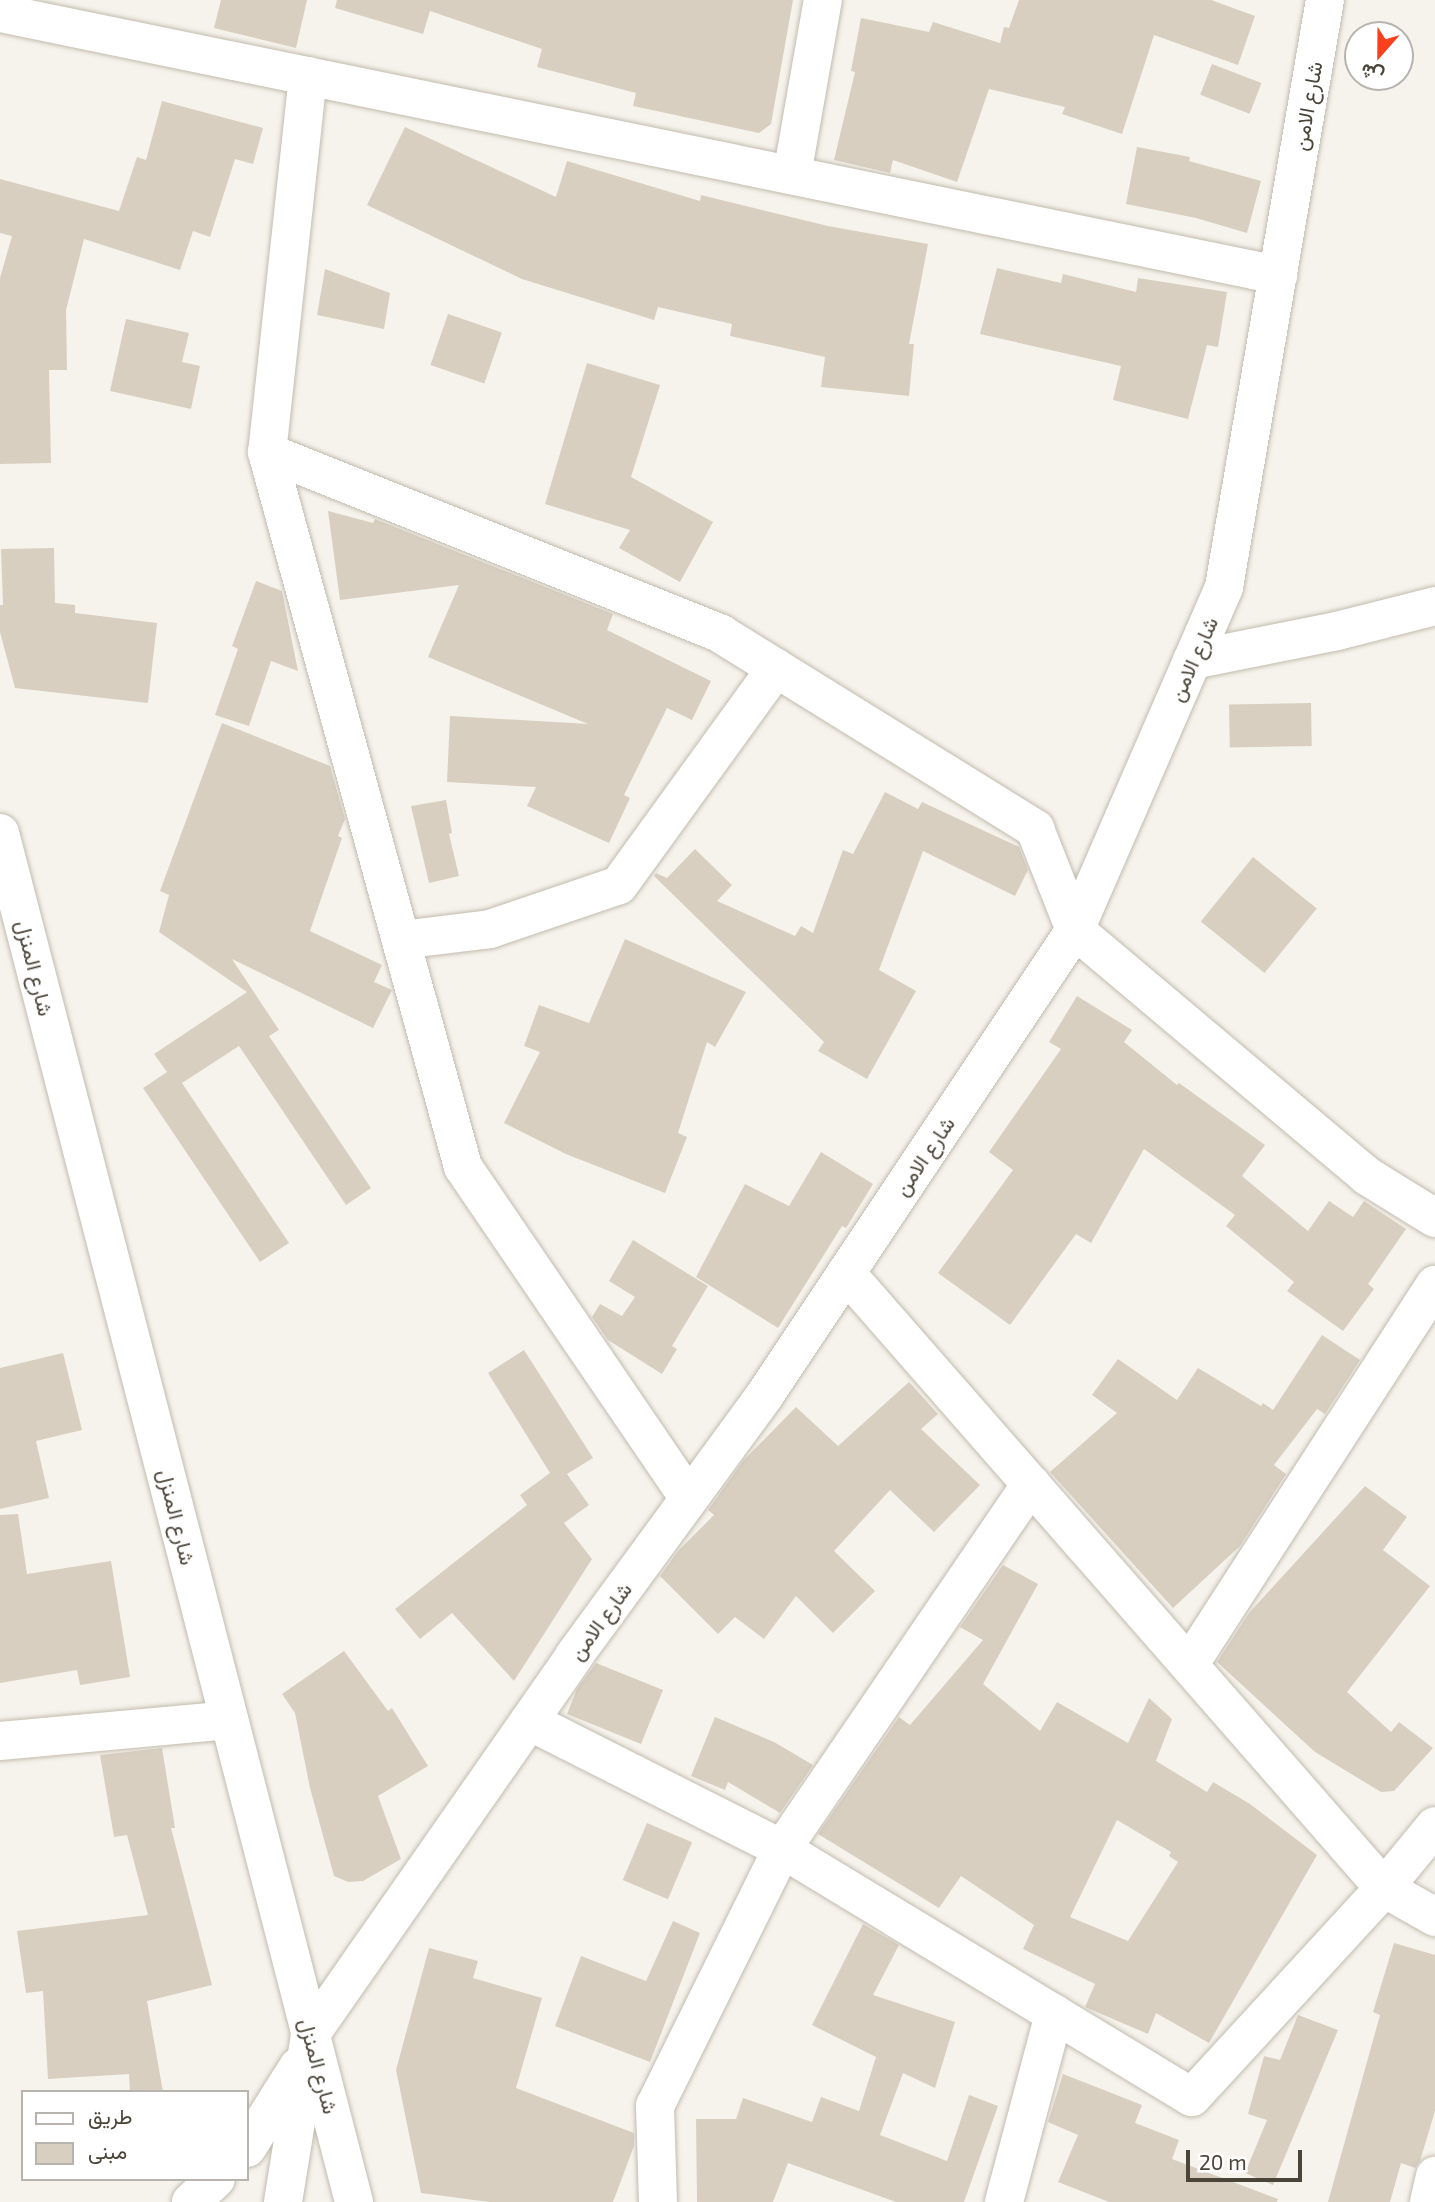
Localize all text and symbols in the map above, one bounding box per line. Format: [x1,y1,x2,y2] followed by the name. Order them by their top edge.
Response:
[1344,21,1414,91] north arrow
[1287,59,1327,153] street label: شارع الامن
[1357,59,1387,89] text: ش
[1163,613,1223,705] street label: شارع الامن
[11,917,59,1019] street label: شارع المنزل
[888,1112,960,1200] street label: شارع الامن
[153,1466,201,1568] street label: شارع المنزل
[563,1577,637,1665] street label: شارع الامن
[294,2015,344,2117] street label: شارع المنزل
[21,2090,248,2181] legend
[88,2103,133,2128] text: طريق
[1190,2136,1306,2180] scale bar
[88,2138,127,2163] text: مبنى
[1199,2149,1247,2174] text: 20 m

